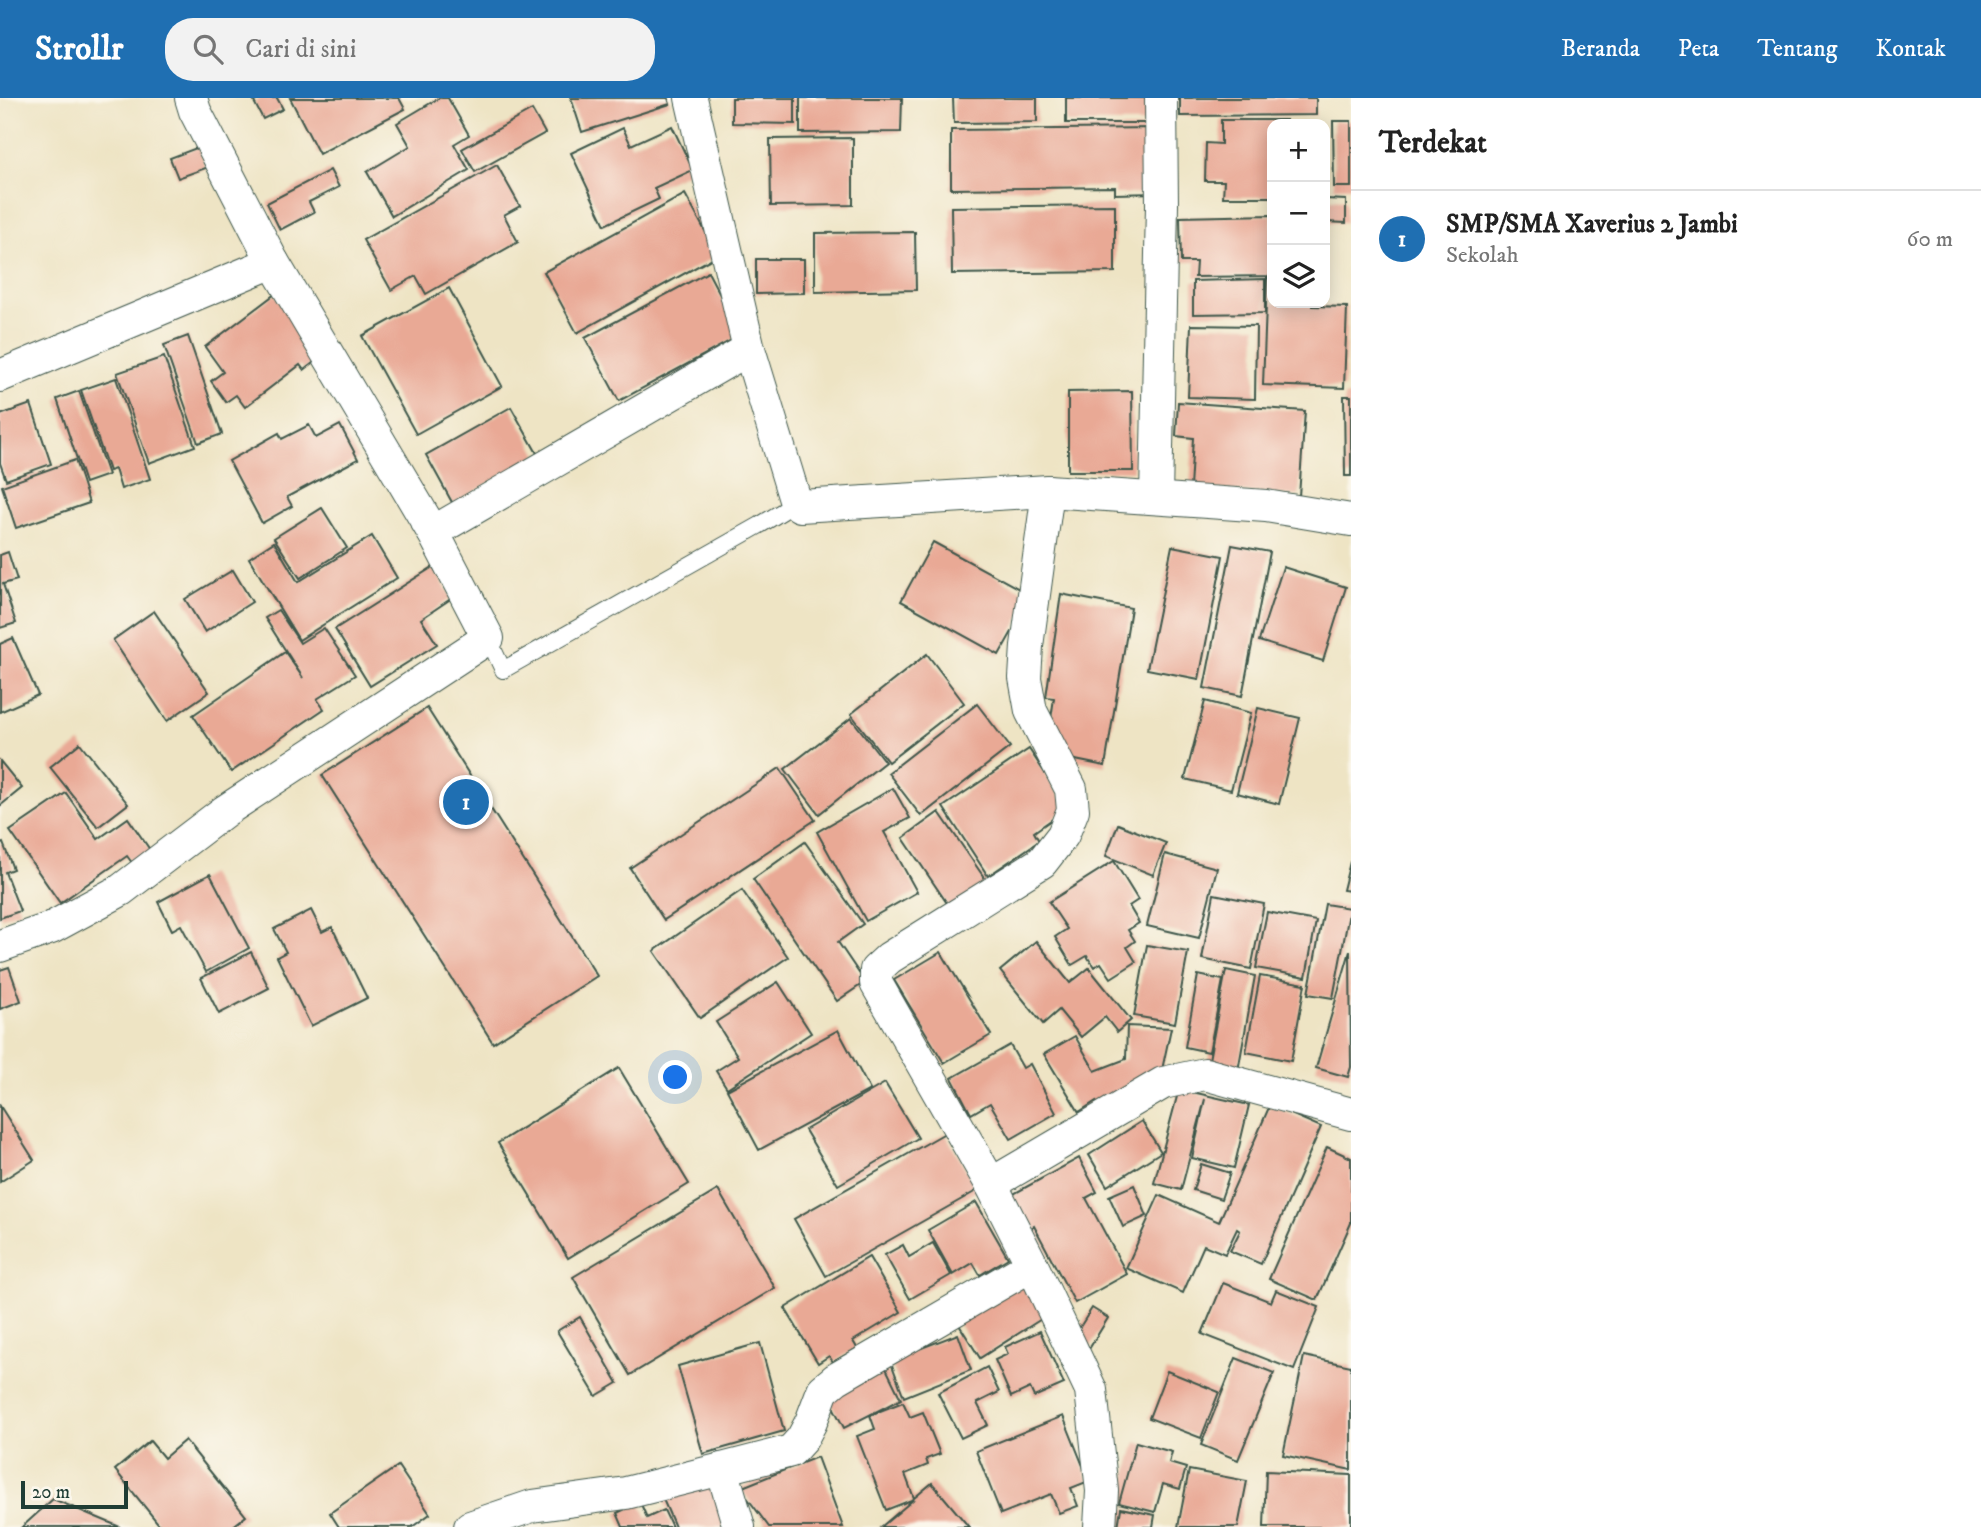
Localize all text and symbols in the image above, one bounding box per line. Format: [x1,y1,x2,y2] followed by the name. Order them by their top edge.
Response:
[165,18,655,81] search box
[35,29,123,70] text: Strollr
[189,30,227,68] icon: search
[245,33,356,66] text: Cari di sini
[1561,34,1640,64] text: Beranda
[1678,34,1719,64] text: Peta
[1757,34,1838,64] text: Tentang
[1876,34,1946,64] text: Kontak
[1267,119,1330,308] map controls
[1267,119,1330,182] button: +
[1379,125,1487,162] text: Terdekat
[1267,182,1330,245] button: −
[1446,208,1738,241] text: SMP/SMA Xaverius 2 Jambi
[1398,225,1406,254] text: 1
[1906,225,1953,254] text: 60 m
[1446,241,1519,270] text: Sekolah
[1267,245,1330,308] button: layers
[443,776,489,828] pin: 1
[658,1060,692,1094] your location
[21,1478,128,1510] scale bar
[32,1481,70,1504] text: 20 m

